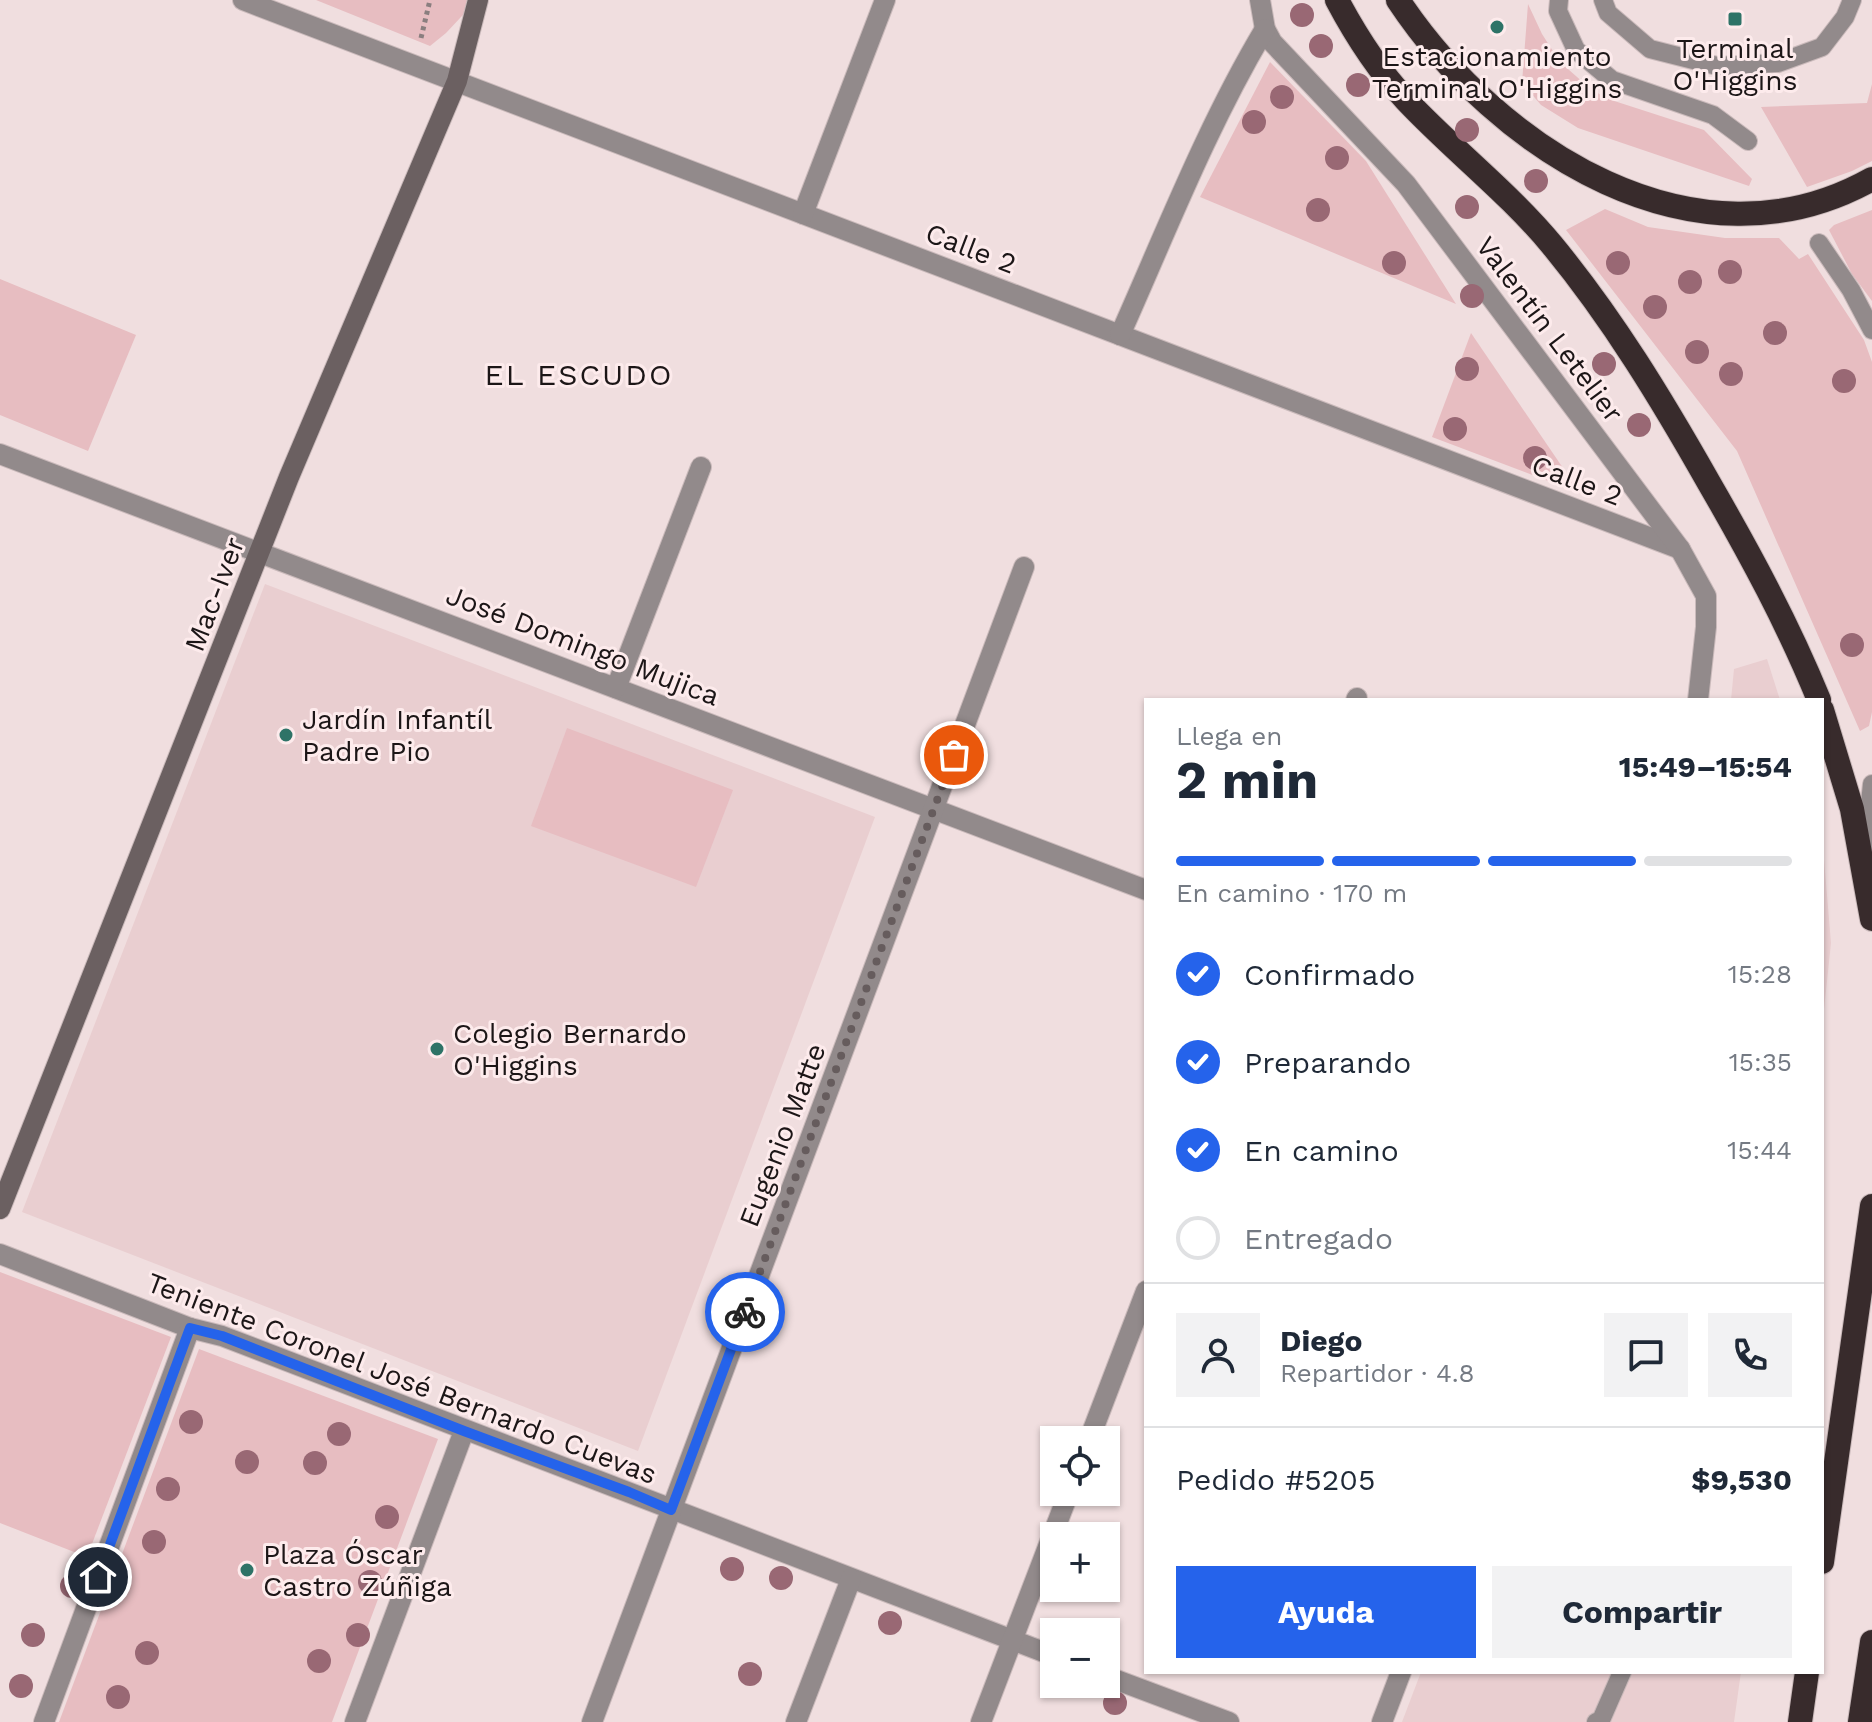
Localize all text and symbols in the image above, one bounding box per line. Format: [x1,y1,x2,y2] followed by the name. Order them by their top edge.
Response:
[1726,10,1744,28] marker: Terminal O'Higgins
[1488,18,1506,36] marker: Estacionamiento Terminal O'Higgins
[1673,32,1797,97] place label: Terminal O'Higgins
[1372,40,1622,105] place label: Estacionamiento Terminal O'Higgins
[921,216,1021,281] street label: Calle 2
[1469,230,1630,429] street label: Valentín Letelier
[485,357,673,392] district label: EL ESCUDO
[1527,448,1627,513] street label: Calle 2
[178,532,251,656] street label: Mac-Iver
[442,578,724,713] street label: José Domingo Mujica
[302,703,493,768] place label: Jardín Infantíl Padre Pio
[920,721,988,789] pin
[1176,721,1282,751] text: Llega en
[277,726,295,744] marker: Jardín Infantíl Padre Pio
[932,733,976,777] icon: bag
[1619,749,1792,784] text: 15:49–15:54
[1176,750,1318,811] text: 2 min
[1176,878,1407,908] text: En camino · 170 m
[1176,952,1220,996] icon: check
[1244,957,1415,992] text: Confirmado
[1728,959,1792,989] text: 15:28
[453,1017,687,1082] place label: Colegio Bernardo O'Higgins
[732,1039,833,1232] street label: Eugenio Matte
[428,1040,446,1058] marker: Colegio Bernardo O'Higgins
[1176,1040,1220,1084] icon: check
[1244,1045,1411,1080] text: Preparando
[1729,1047,1792,1077] text: 15:35
[1176,1128,1220,1172] icon: check
[1244,1133,1399,1168] text: En camino
[1727,1135,1792,1165] text: 15:44
[1244,1221,1393,1256] text: Entregado
[142,1266,661,1491] street label: Teniente Coronel José Bernardo Cuevas
[705,1272,785,1352] courier
[723,1290,767,1334] icon: bike
[1176,1313,1260,1397] button: person
[1604,1313,1688,1397] button: chat
[1708,1313,1792,1397] button: phone
[1280,1323,1362,1358] text: Diego
[1280,1358,1475,1388] text: Repartidor · 4.8
[1040,1426,1120,1698] map controls
[1040,1426,1120,1506] button: locate
[1176,1462,1375,1497] text: Pedido #5205
[1691,1462,1792,1497] text: $9,530
[1040,1522,1120,1602] button: +
[263,1538,452,1603] place label: Plaza Óscar Castro Zúñiga
[64,1543,132,1611] pin
[76,1555,120,1599] icon: home
[238,1561,256,1579] marker: Plaza Óscar Castro Zúñiga
[1176,1566,1476,1658] button: Ayuda
[1492,1566,1792,1658] button: Compartir
[1040,1618,1120,1698] button: −

